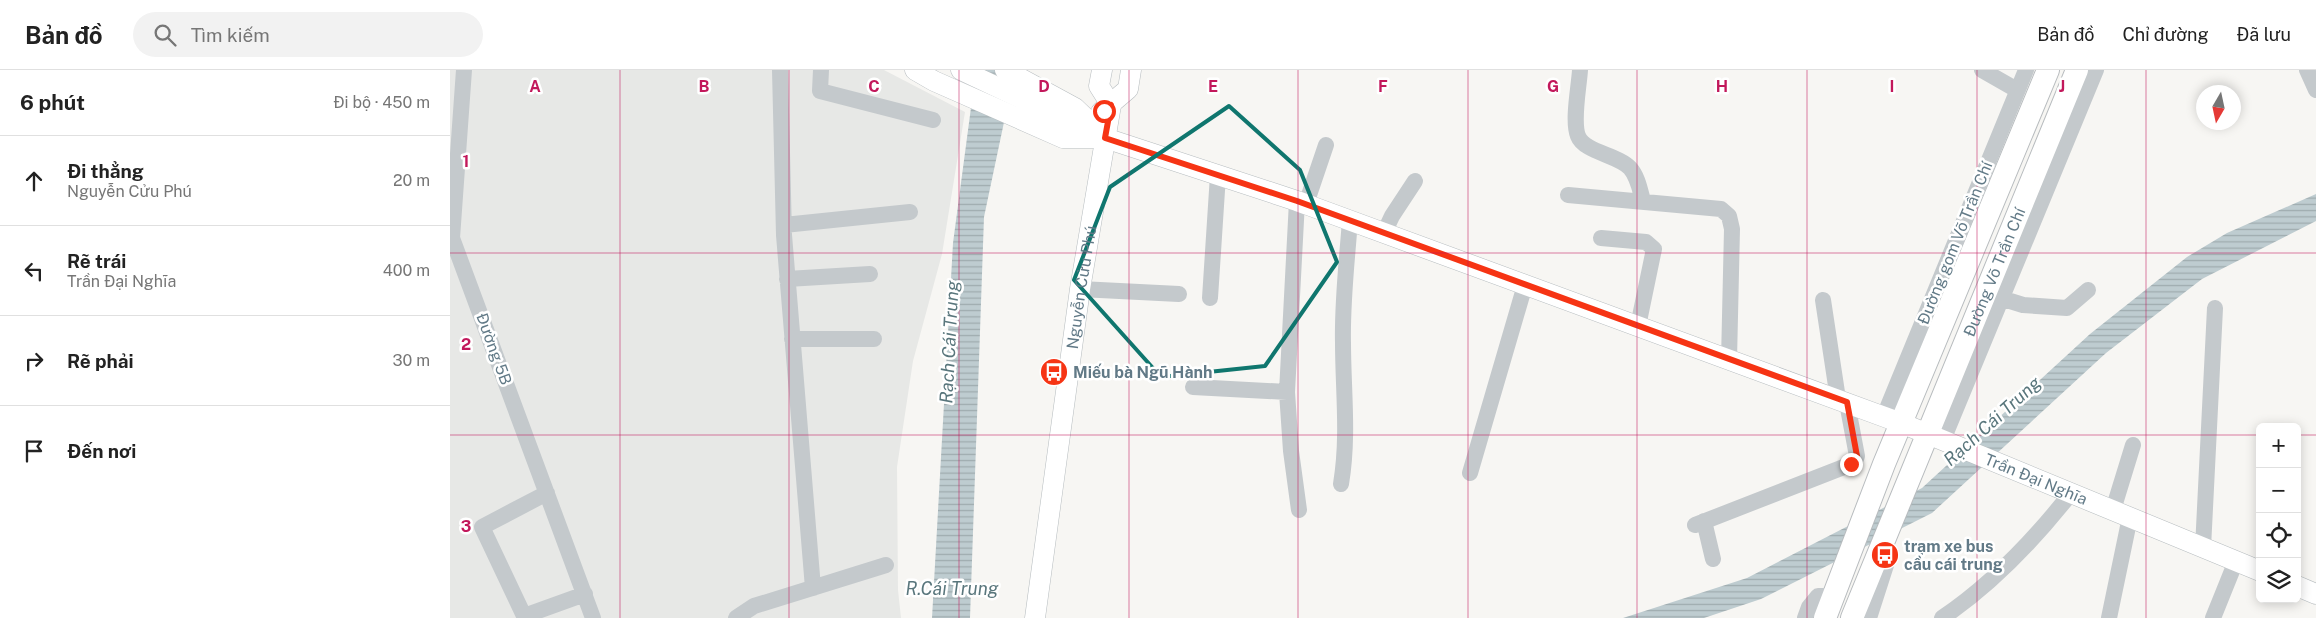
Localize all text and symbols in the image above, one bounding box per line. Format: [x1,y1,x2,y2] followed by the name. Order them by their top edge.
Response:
[133,12,483,57] search box
[25,21,103,49] text: Bản đồ
[151,21,179,49] icon: search
[191,24,270,46] text: Tìm kiếm
[2037,24,2094,45] text: Bản đồ
[2122,24,2209,45] text: Chỉ đường
[2237,24,2291,45] text: Đã lưu
[529,77,541,96] text: A
[699,77,710,96] text: B
[868,77,880,96] text: C
[1038,77,1050,96] text: D
[1208,77,1218,96] text: E
[1378,77,1388,96] text: F
[1547,77,1559,96] text: G
[1716,77,1728,96] text: H
[1890,77,1894,96] text: I
[2059,77,2065,96] text: J
[2196,85,2241,130] north arrow
[20,90,85,115] text: 6 phút
[333,93,430,112] text: Đi bộ · 450 m
[1093,100,1116,123] route start
[463,152,469,171] text: 1
[1914,158,1997,327] street label: Đường gom Võ Trần Chí
[67,160,144,182] text: Đi thẳng
[20,167,48,195] icon: ahead
[393,171,430,190] text: 20 m
[67,182,192,201] text: Nguyễn Cửu Phú
[1959,204,2029,339] street label: Đường Võ Trần Chí
[1062,224,1100,350] street label: Nguyễn Cửu Phú
[67,250,126,272] text: Rẽ trái
[20,257,48,285] icon: left
[383,261,430,280] text: 400 m
[67,272,176,291] text: Trần Đại Nghĩa
[935,280,963,404] water label: Rạch Cái Trung
[472,310,516,388] street label: Đường 5B
[461,335,471,354] text: 2
[20,347,48,375] icon: right
[67,350,134,372] text: Rẽ phải
[393,351,430,370] text: 30 m
[1039,357,1069,387] bus stop icon: Miếu bà Ngũ Hành
[1073,363,1212,382] place label: Miếu bà Ngũ Hành
[1939,372,2045,470] water label: Rạch Cái Trung
[2256,423,2301,603] map controls
[2256,423,2301,468] button: +
[20,437,48,465] icon: arrive
[67,440,136,462] text: Đến nơi
[1982,449,2090,508] street label: Trần Đại Nghĩa
[1840,453,1863,476] route end
[2256,468,2301,513] button: −
[2256,513,2301,558] button: locate
[461,517,471,536] text: 3
[1904,537,2003,574] place label: trạm xe bus cầu cái trung
[1870,540,1900,570] bus stop icon: trạm xe bus cầu cái trung
[2256,558,2301,603] button: layers
[906,578,999,599] water label: R.Cái Trung

